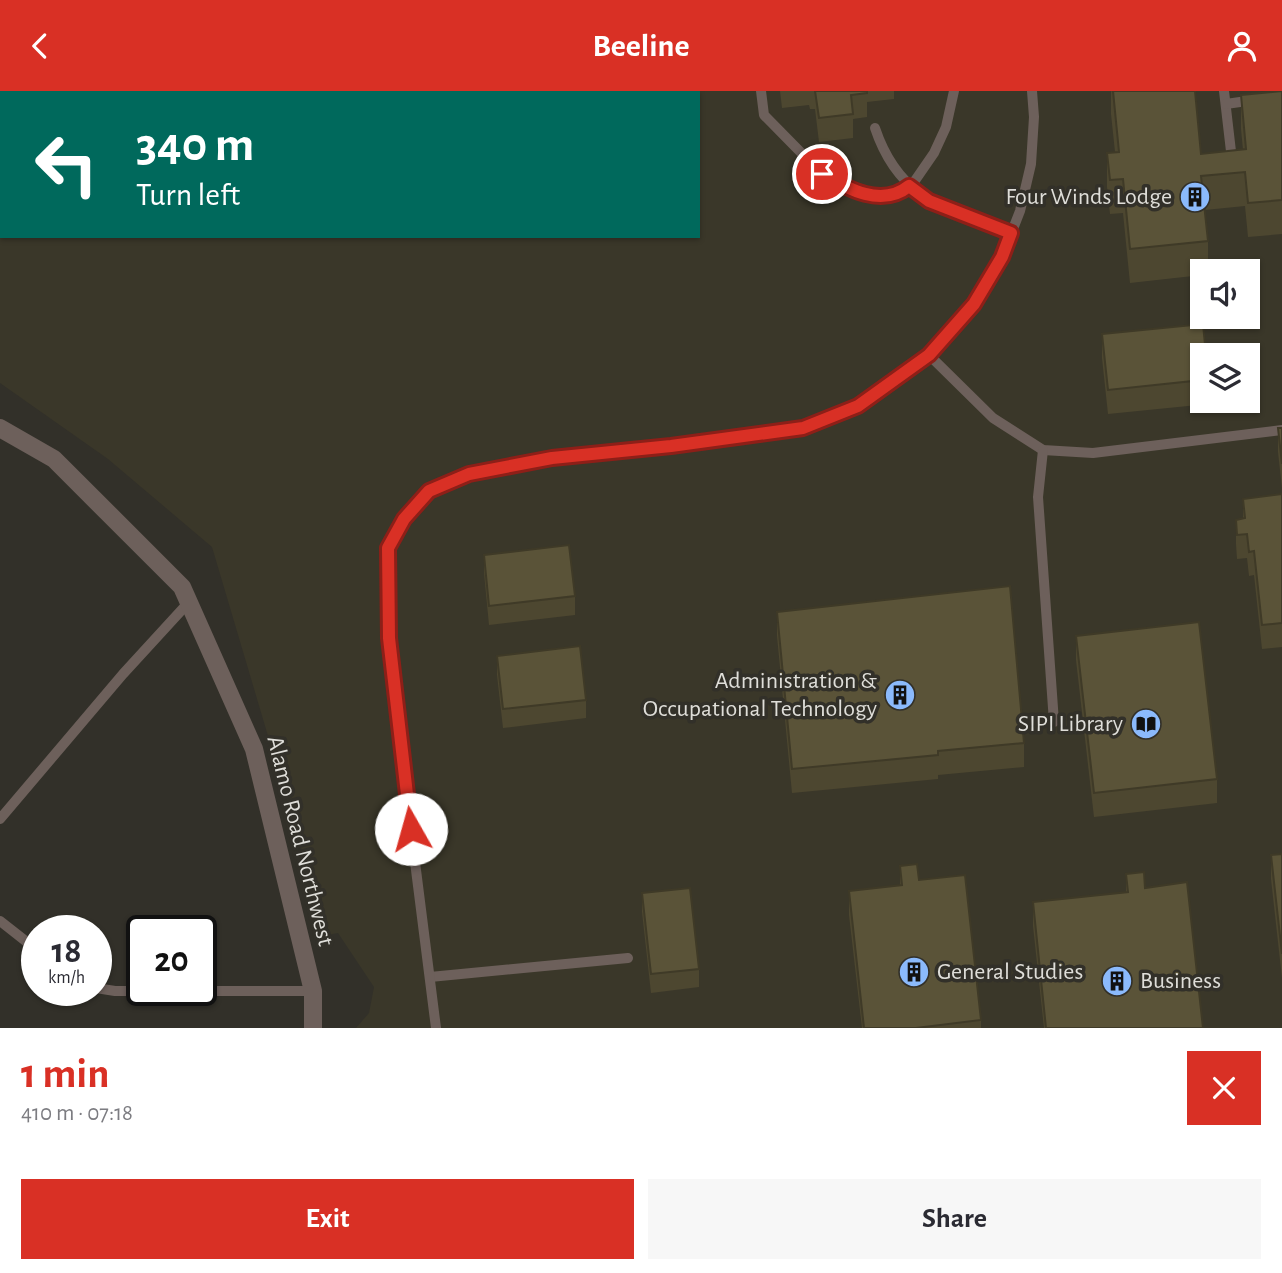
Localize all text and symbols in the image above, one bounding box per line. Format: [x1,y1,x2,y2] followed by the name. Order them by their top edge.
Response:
[21,27,59,65] icon: back
[1223,27,1261,65] icon: person
[592,30,690,62] text: Beeline
[21,119,112,210] icon: left
[136,121,254,170] text: 340 m
[792,144,852,204] pin
[803,155,841,193] icon: arrive
[136,179,240,211] text: Turn left
[1178,180,1212,214] building icon: Four Winds Lodge
[1005,185,1172,209] place label: Four Winds Lodge
[1190,259,1260,413] map controls
[1190,259,1260,329] button: sound
[1190,343,1260,413] button: layers
[643,669,877,721] place label: Administration & Occupational Technology
[883,678,917,712] building icon: Administration & Occupational Technology
[1129,707,1163,741] library icon: SIPI Library
[1018,712,1123,736] place label: SIPI Library
[262,733,338,949] street label: Alamo Road Northwest
[374,792,448,866] position arrow
[126,915,217,1006] speed limit sign: 20
[52,934,81,969] text: 18
[897,955,931,989] building icon: General Studies
[937,960,1083,984] place label: General Studies
[1100,964,1134,998] building icon: Business
[48,969,85,987] text: km/h
[1140,969,1221,993] place label: Business
[1187,1051,1261,1125] button: close
[21,1053,110,1095] text: 1 min
[21,1102,133,1125] text: 410 m · 07:18
[21,1179,634,1259] button: Exit
[648,1179,1261,1259] button: Share

